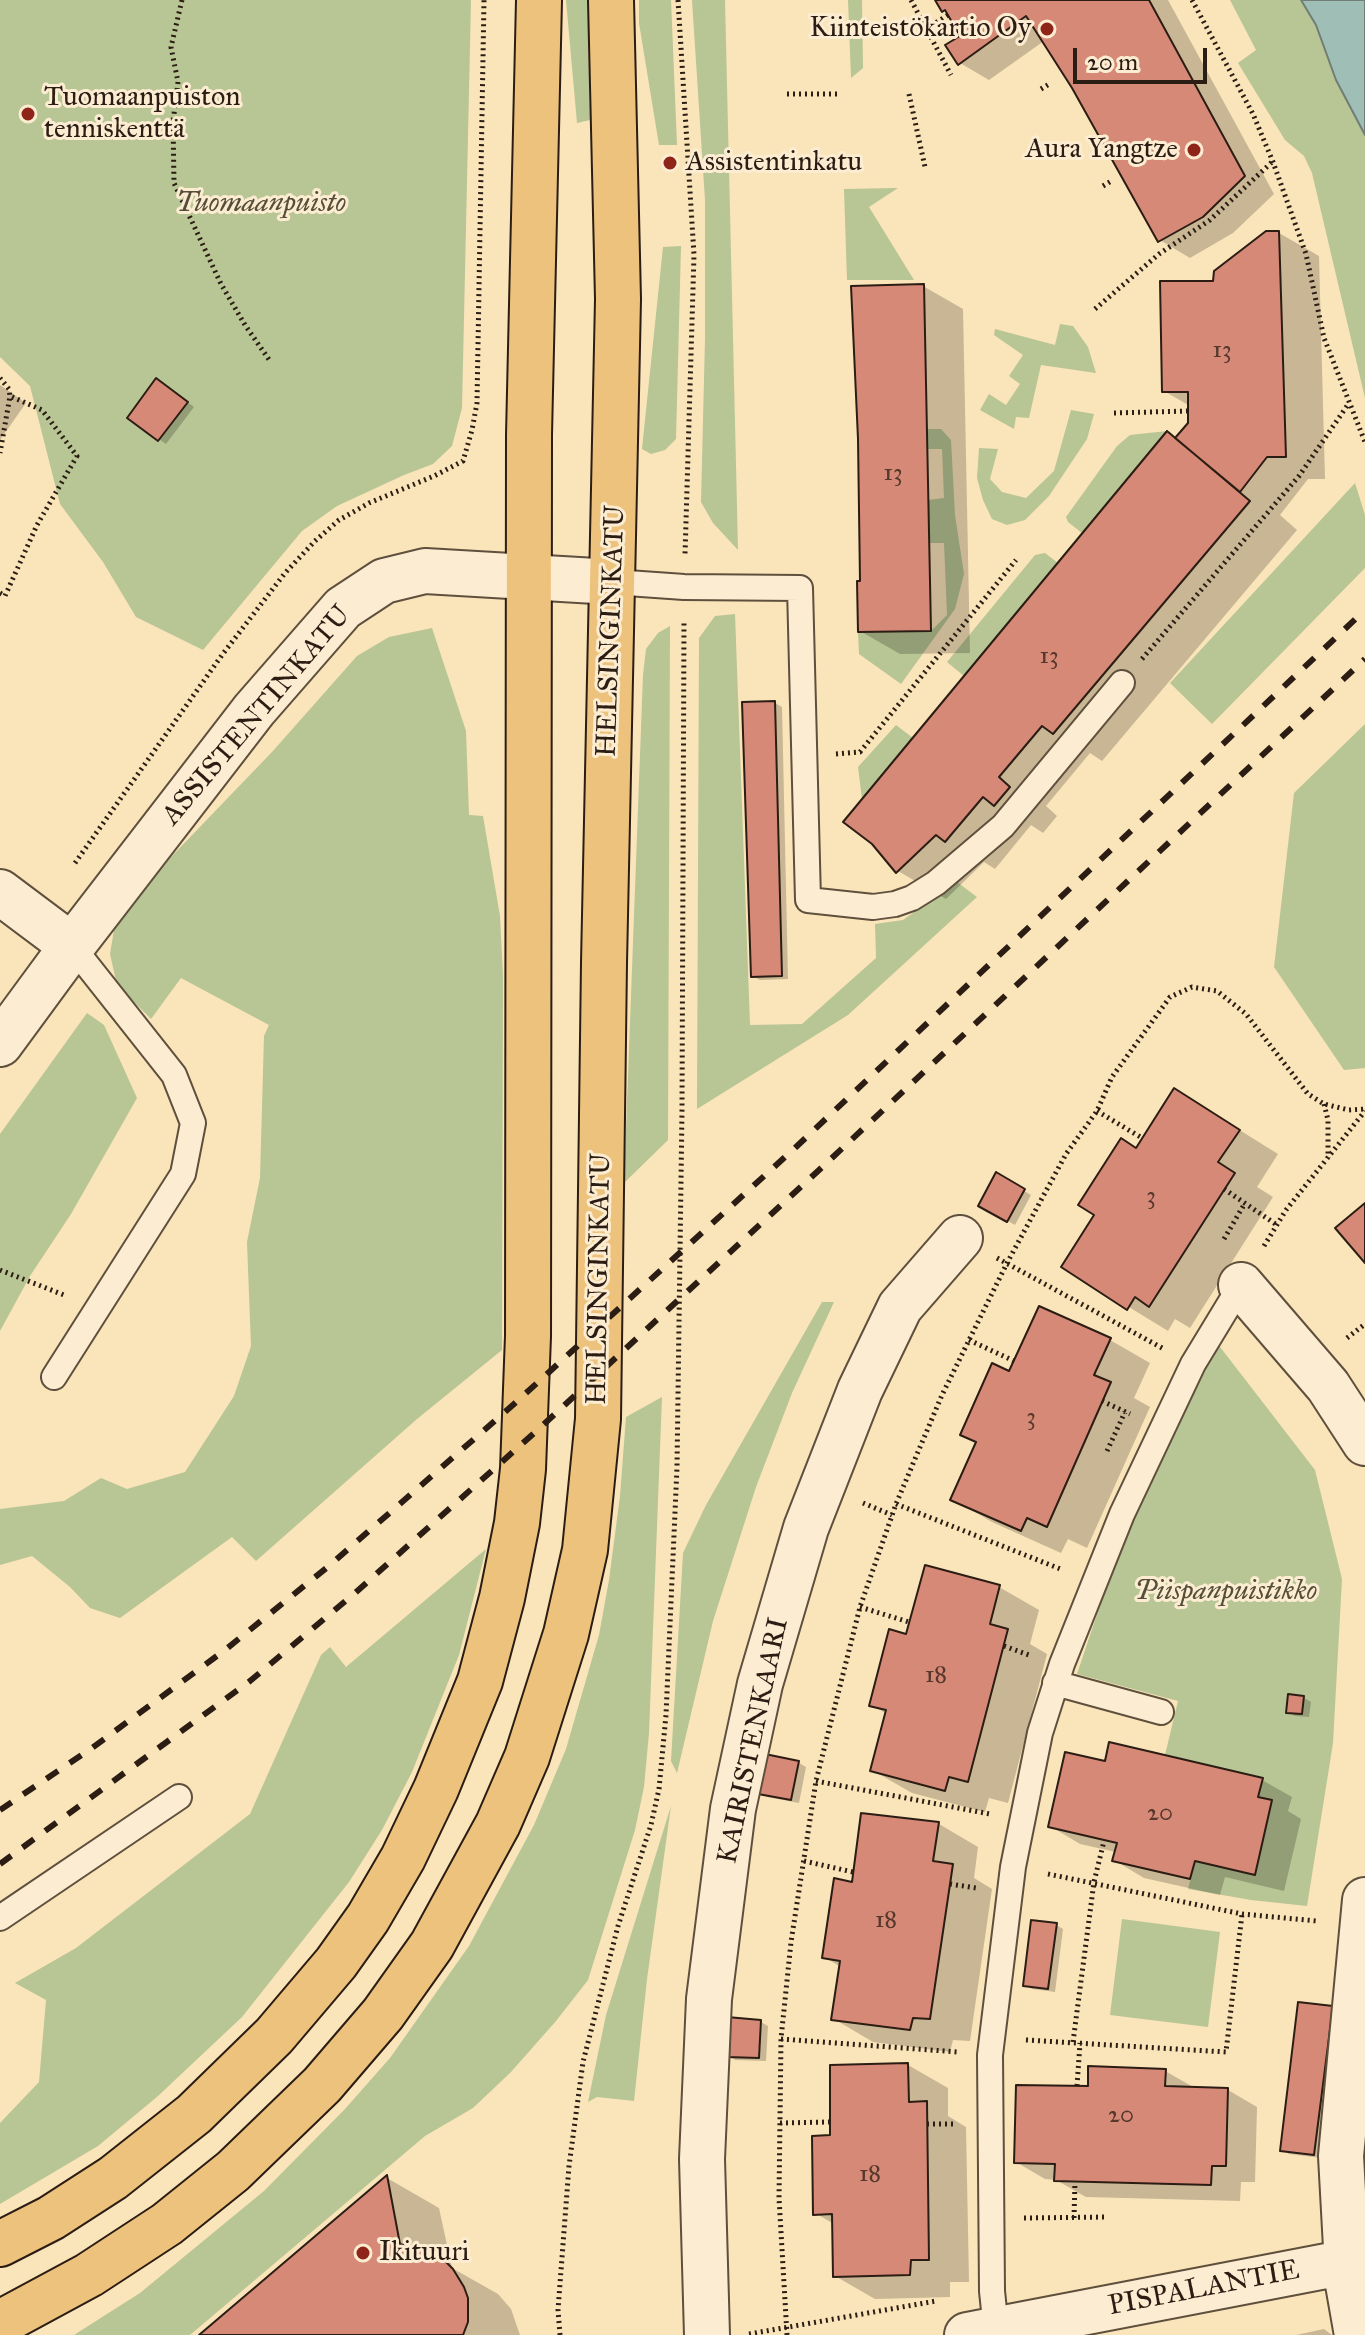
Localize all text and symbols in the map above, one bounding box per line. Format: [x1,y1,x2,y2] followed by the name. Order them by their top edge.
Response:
[810,12,1031,46] place label: Kiinteistökartio Oy
[1038,20,1056,38] marker: Kiinteistökartio Oy
[1077,32,1211,82] scale bar
[1087,47,1138,77] text: 20 m
[44,81,240,147] place label: Tuomaanpuiston tenniskenttä
[19,105,37,123] marker: Tuomaanpuiston tenniskenttä
[1026,133,1178,167] place label: Aura Yangtze
[1185,141,1203,159] marker: Aura Yangtze
[686,146,862,180] place label: Assistentinkatu
[661,154,679,172] marker: Assistentinkatu
[176,187,346,221] park label: Tuomaanpuisto
[1212,337,1232,365] house number: 13
[883,460,903,488] house number: 13
[591,504,633,758] street label: HELSINGINKATU
[155,599,359,833] street label: ASSISTENTINKATU
[1039,643,1059,671] house number: 13
[581,1153,619,1405] street label: HELSINGINKATU
[1146,1183,1156,1211] house number: 3
[1026,1404,1036,1432] house number: 3
[1135,1575,1317,1609] park label: Piispanpuistikko
[711,1615,797,1867] street label: KAIRISTENKAARI
[925,1662,947,1690] house number: 18
[1147,1800,1173,1828] house number: 20
[875,1907,897,1935] house number: 18
[1108,2102,1134,2130] house number: 20
[859,2161,881,2189] house number: 18
[379,2236,470,2270] place label: Ikituuri
[354,2244,372,2262] marker: Ikituuri
[1106,2254,1302,2324] street label: PISPALANTIE

